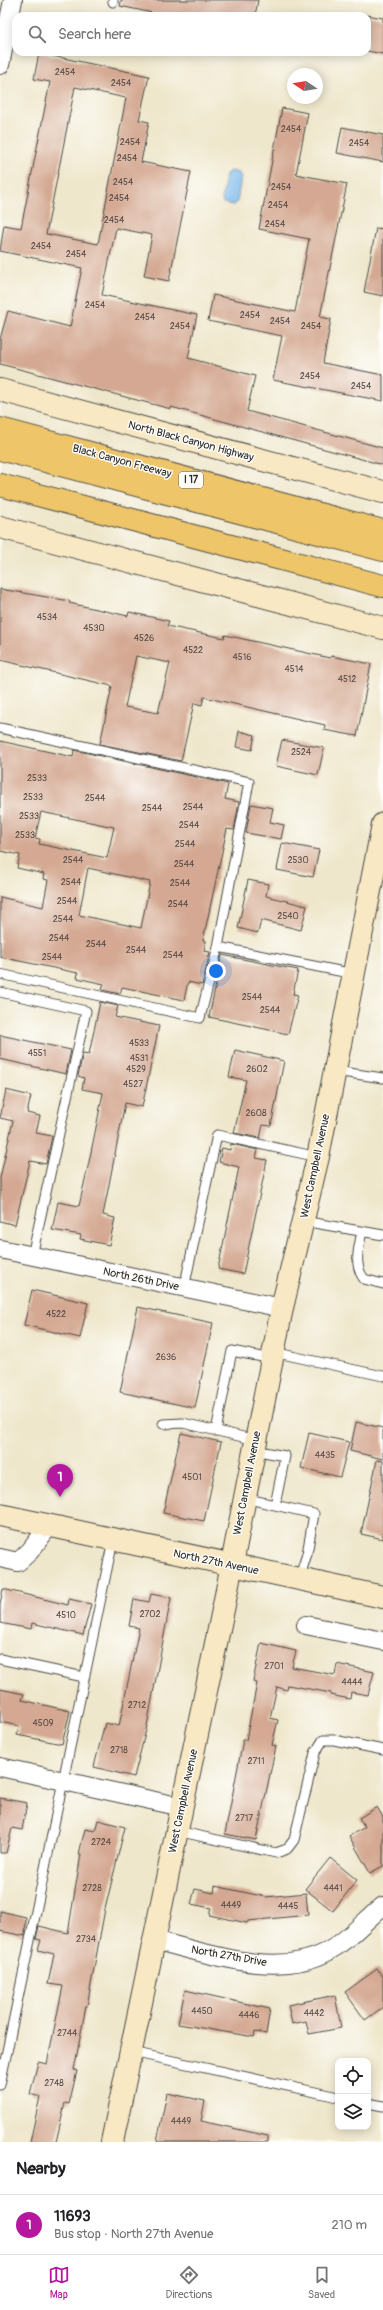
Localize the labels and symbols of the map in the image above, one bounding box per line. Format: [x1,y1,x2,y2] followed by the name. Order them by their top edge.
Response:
[55,67,76,78] house number: 2454
[287,68,323,104] north arrow
[111,78,132,89] house number: 2454
[281,124,302,135] house number: 2454
[120,137,141,148] house number: 2454
[349,138,370,149] house number: 2454
[117,153,138,164] house number: 2454
[113,177,134,188] house number: 2454
[271,182,292,193] house number: 2454
[109,193,130,204] house number: 2454
[268,200,289,211] house number: 2454
[104,215,125,226] house number: 2454
[265,219,286,230] house number: 2454
[31,241,52,252] house number: 2454
[66,249,87,260] house number: 2454
[85,300,106,311] house number: 2454
[240,310,261,321] house number: 2454
[135,312,156,323] house number: 2454
[270,316,291,327] house number: 2454
[170,321,191,332] house number: 2454
[301,321,322,332] house number: 2454
[300,371,321,382] house number: 2454
[351,381,372,392] house number: 2454
[127,418,255,464] street label: North Black Canyon Highway
[71,442,173,481] street label: Black Canyon Freeway
[179,472,203,488] road number: I 17
[37,612,58,623] house number: 4534
[83,623,105,634] house number: 4530
[134,633,154,644] house number: 4526
[183,645,203,656] house number: 4522
[233,652,251,663] house number: 4516
[285,664,304,675] house number: 4514
[338,674,356,685] house number: 4512
[291,747,312,758] house number: 2524
[27,773,47,784] house number: 2533
[23,792,43,803] house number: 2533
[85,793,106,804] house number: 2544
[183,802,204,813] house number: 2544
[142,803,163,814] house number: 2544
[19,811,39,822] house number: 2533
[179,820,200,831] house number: 2544
[15,830,35,841] house number: 2533
[175,839,196,850] house number: 2544
[63,855,84,866] house number: 2544
[287,855,309,866] house number: 2530
[174,859,195,870] house number: 2544
[61,877,82,888] house number: 2544
[170,878,191,889] house number: 2544
[57,896,78,907] house number: 2544
[168,899,189,910] house number: 2544
[277,911,299,922] house number: 2540
[53,914,74,925] house number: 2544
[49,933,70,944] house number: 2544
[86,939,107,950] house number: 2544
[126,945,147,956] house number: 2544
[163,950,184,961] house number: 2544
[42,952,63,963] house number: 2544
[206,961,226,981] your location
[242,992,263,1003] house number: 2544
[260,1005,281,1016] house number: 2544
[129,1038,149,1049] house number: 4533
[28,1048,46,1059] house number: 4551
[130,1053,148,1064] house number: 4531
[126,1064,146,1075] house number: 4529
[246,1064,268,1075] house number: 2602
[123,1079,143,1090] house number: 4527
[246,1108,267,1119] house number: 2608
[298,1112,332,1219] street label: West Campbell Avenue
[102,1265,181,1294] street label: North 26th Drive
[46,1309,66,1320] house number: 4522
[156,1352,176,1363] house number: 2636
[231,1429,264,1536] street label: West Campbell Avenue
[315,1450,335,1461] house number: 4435
[47,1464,73,1497] pin: 1
[182,1472,202,1483] house number: 4501
[172,1547,260,1578] street label: North 27th Avenue
[140,1609,160,1620] house number: 2702
[56,1610,76,1621] house number: 4510
[264,1661,284,1672] house number: 2701
[342,1677,363,1688] house number: 4444
[128,1700,146,1711] house number: 2712
[33,1718,54,1729] house number: 4509
[110,1745,128,1756] house number: 2718
[166,1747,200,1854] street label: West Campbell Avenue
[248,1756,264,1767] house number: 2711
[235,1813,253,1824] house number: 2717
[91,1837,112,1848] house number: 2724
[82,1883,102,1894] house number: 2728
[323,1883,343,1894] house number: 4441
[221,1900,242,1911] house number: 4449
[278,1901,298,1912] house number: 4445
[76,1934,97,1945] house number: 2734
[190,1943,268,1969] street label: North 27th Drive
[191,2006,213,2017] house number: 4450
[304,2008,324,2019] house number: 4442
[239,2010,259,2021] house number: 4446
[57,2028,78,2039] house number: 2744
[44,2078,64,2089] house number: 2748
[171,2116,192,2127] house number: 4449

